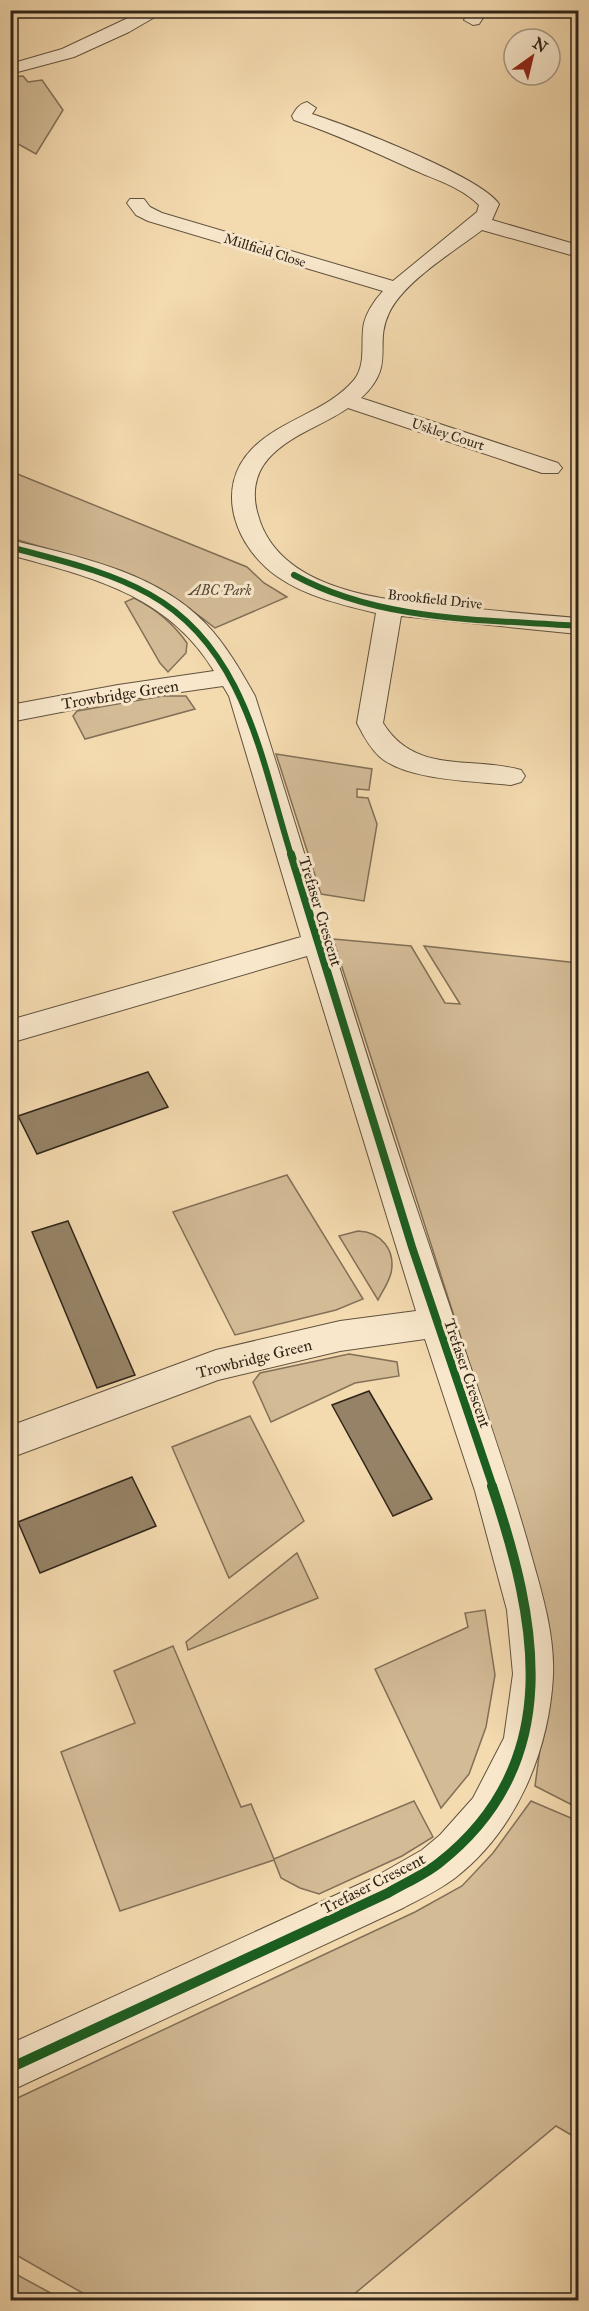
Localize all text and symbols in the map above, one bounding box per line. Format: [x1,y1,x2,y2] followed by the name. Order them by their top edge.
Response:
[502,27,562,87] north arrow
[529,33,551,57] text: N
[222,230,308,271] street label: Millfield Close
[409,415,487,454] street label: Uskley Court
[187,582,252,599] park label: ABC Park
[387,586,483,613] street label: Brookfield Drive
[60,676,180,714] street label: Trowbridge Green
[295,854,346,969] street label: Trefaser Crescent
[440,1316,495,1431] street label: Trefaser Crescent
[194,1335,314,1383] street label: Trowbridge Green
[318,1849,429,1918] street label: Trefaser Crescent

